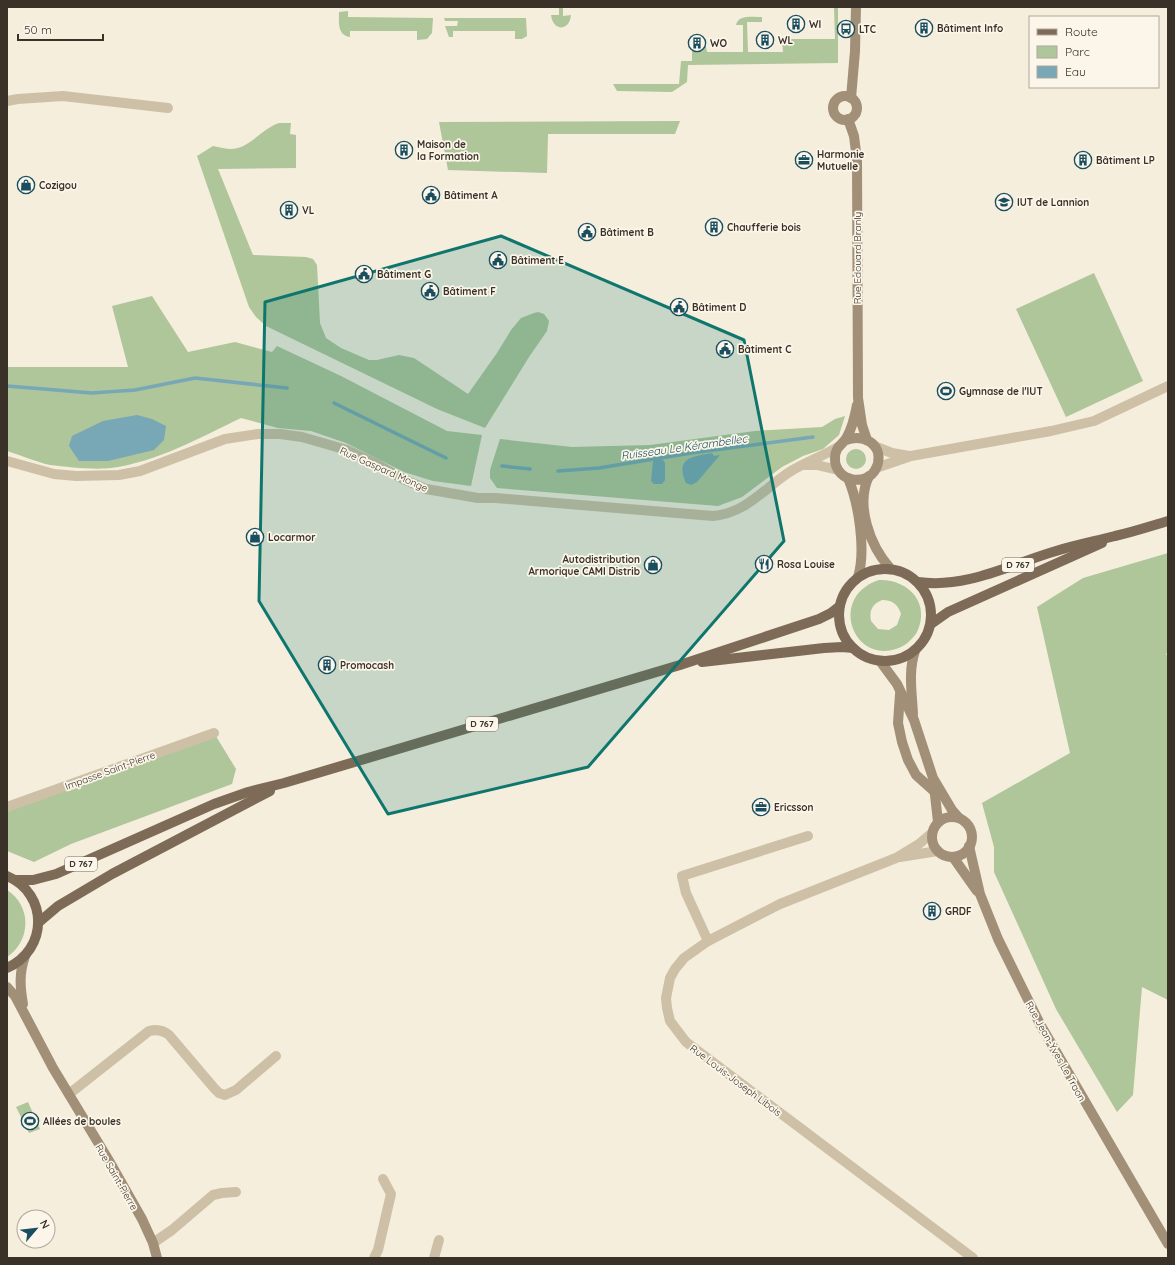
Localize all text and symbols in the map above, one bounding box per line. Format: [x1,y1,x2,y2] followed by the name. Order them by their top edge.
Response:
[786,14,806,34] building icon: WI
[18,16,103,42] scale bar
[1029,16,1159,88] legend
[809,18,821,31] place label: WI
[914,18,934,38] building icon: Bâtiment Info
[836,19,856,39] bus stop icon: LTC
[24,22,52,37] text: 50 m
[937,22,1003,35] place label: Bâtiment Info
[859,23,877,36] place label: LTC
[1065,24,1098,39] text: Route
[755,30,775,50] building icon: WL
[687,33,707,53] building icon: WO
[778,34,793,47] place label: WL
[710,37,727,50] place label: WO
[1065,44,1090,59] text: Parc
[1065,64,1086,79] text: Eau
[417,138,479,163] place label: Maison de la Formation
[394,140,414,160] building icon: Maison de la Formation
[817,148,865,173] place label: Harmonie Mutuelle
[794,150,814,170] office icon: Harmonie Mutuelle
[1073,150,1093,170] building icon: Bâtiment LP
[1096,154,1155,167] place label: Bâtiment LP
[16,175,36,195] shop icon: Cozigou
[39,179,77,192] place label: Cozigou
[421,185,441,205] public building icon: Bâtiment A
[444,189,498,202] place label: Bâtiment A
[994,192,1014,212] school or university icon: IUT de Lannion
[1017,196,1089,209] place label: IUT de Lannion
[279,200,299,220] building icon: VL
[302,204,315,217] place label: VL
[851,212,864,304] street label: Rue Edouard Branly
[704,217,724,237] building icon: Chaufferie bois
[727,221,801,234] place label: Chaufferie bois
[577,222,597,242] public building icon: Bâtiment B
[600,226,654,239] place label: Bâtiment B
[488,250,508,270] public building icon: Bâtiment E
[511,254,564,267] place label: Bâtiment E
[354,264,374,284] public building icon: Bâtiment G
[377,268,431,281] place label: Bâtiment G
[420,281,440,301] public building icon: Bâtiment F
[443,285,496,298] place label: Bâtiment F
[669,297,689,317] public building icon: Bâtiment D
[692,301,746,314] place label: Bâtiment D
[715,339,735,359] public building icon: Bâtiment C
[738,343,792,356] place label: Bâtiment C
[936,381,956,401] sports icon: Gymnase de l'IUT
[959,385,1043,398] place label: Gymnase de l'IUT
[620,431,749,463] water label: Ruisseau Le Kérambellec
[338,444,430,495] street label: Rue Gaspard Monge
[245,527,265,547] shop icon: Locarmor
[268,531,316,544] place label: Locarmor
[528,553,640,578] place label: Autodistribution Armorique CAMI Distrib
[754,554,774,574] restaurant icon: Rosa Louise
[643,555,663,575] shop icon: Autodistribution Armorique CAMI Distrib
[777,558,835,571] place label: Rosa Louise
[1002,558,1034,572] road number: D 767
[317,655,337,675] building icon: Promocash
[340,659,394,672] place label: Promocash
[466,717,498,731] road number: D 767
[63,748,157,793] street label: Impasse Saint-Pierre
[751,797,771,817] office icon: Ericsson
[774,801,814,814] place label: Ericsson
[65,857,97,871] road number: D 767
[922,901,942,921] building icon: GRDF
[945,905,972,918] place label: GRDF
[1023,999,1088,1104] street label: Rue Jean-Yves Le Traon
[687,1042,784,1119] street label: Rue Louis-Joseph Libois
[20,1111,40,1131] sports icon: Allées de boules
[43,1115,121,1128] place label: Allées de boules
[92,1142,141,1213] street label: Rue Saint-Pierre
[16,1209,56,1249] north arrow
[37,1217,53,1231] text: N

